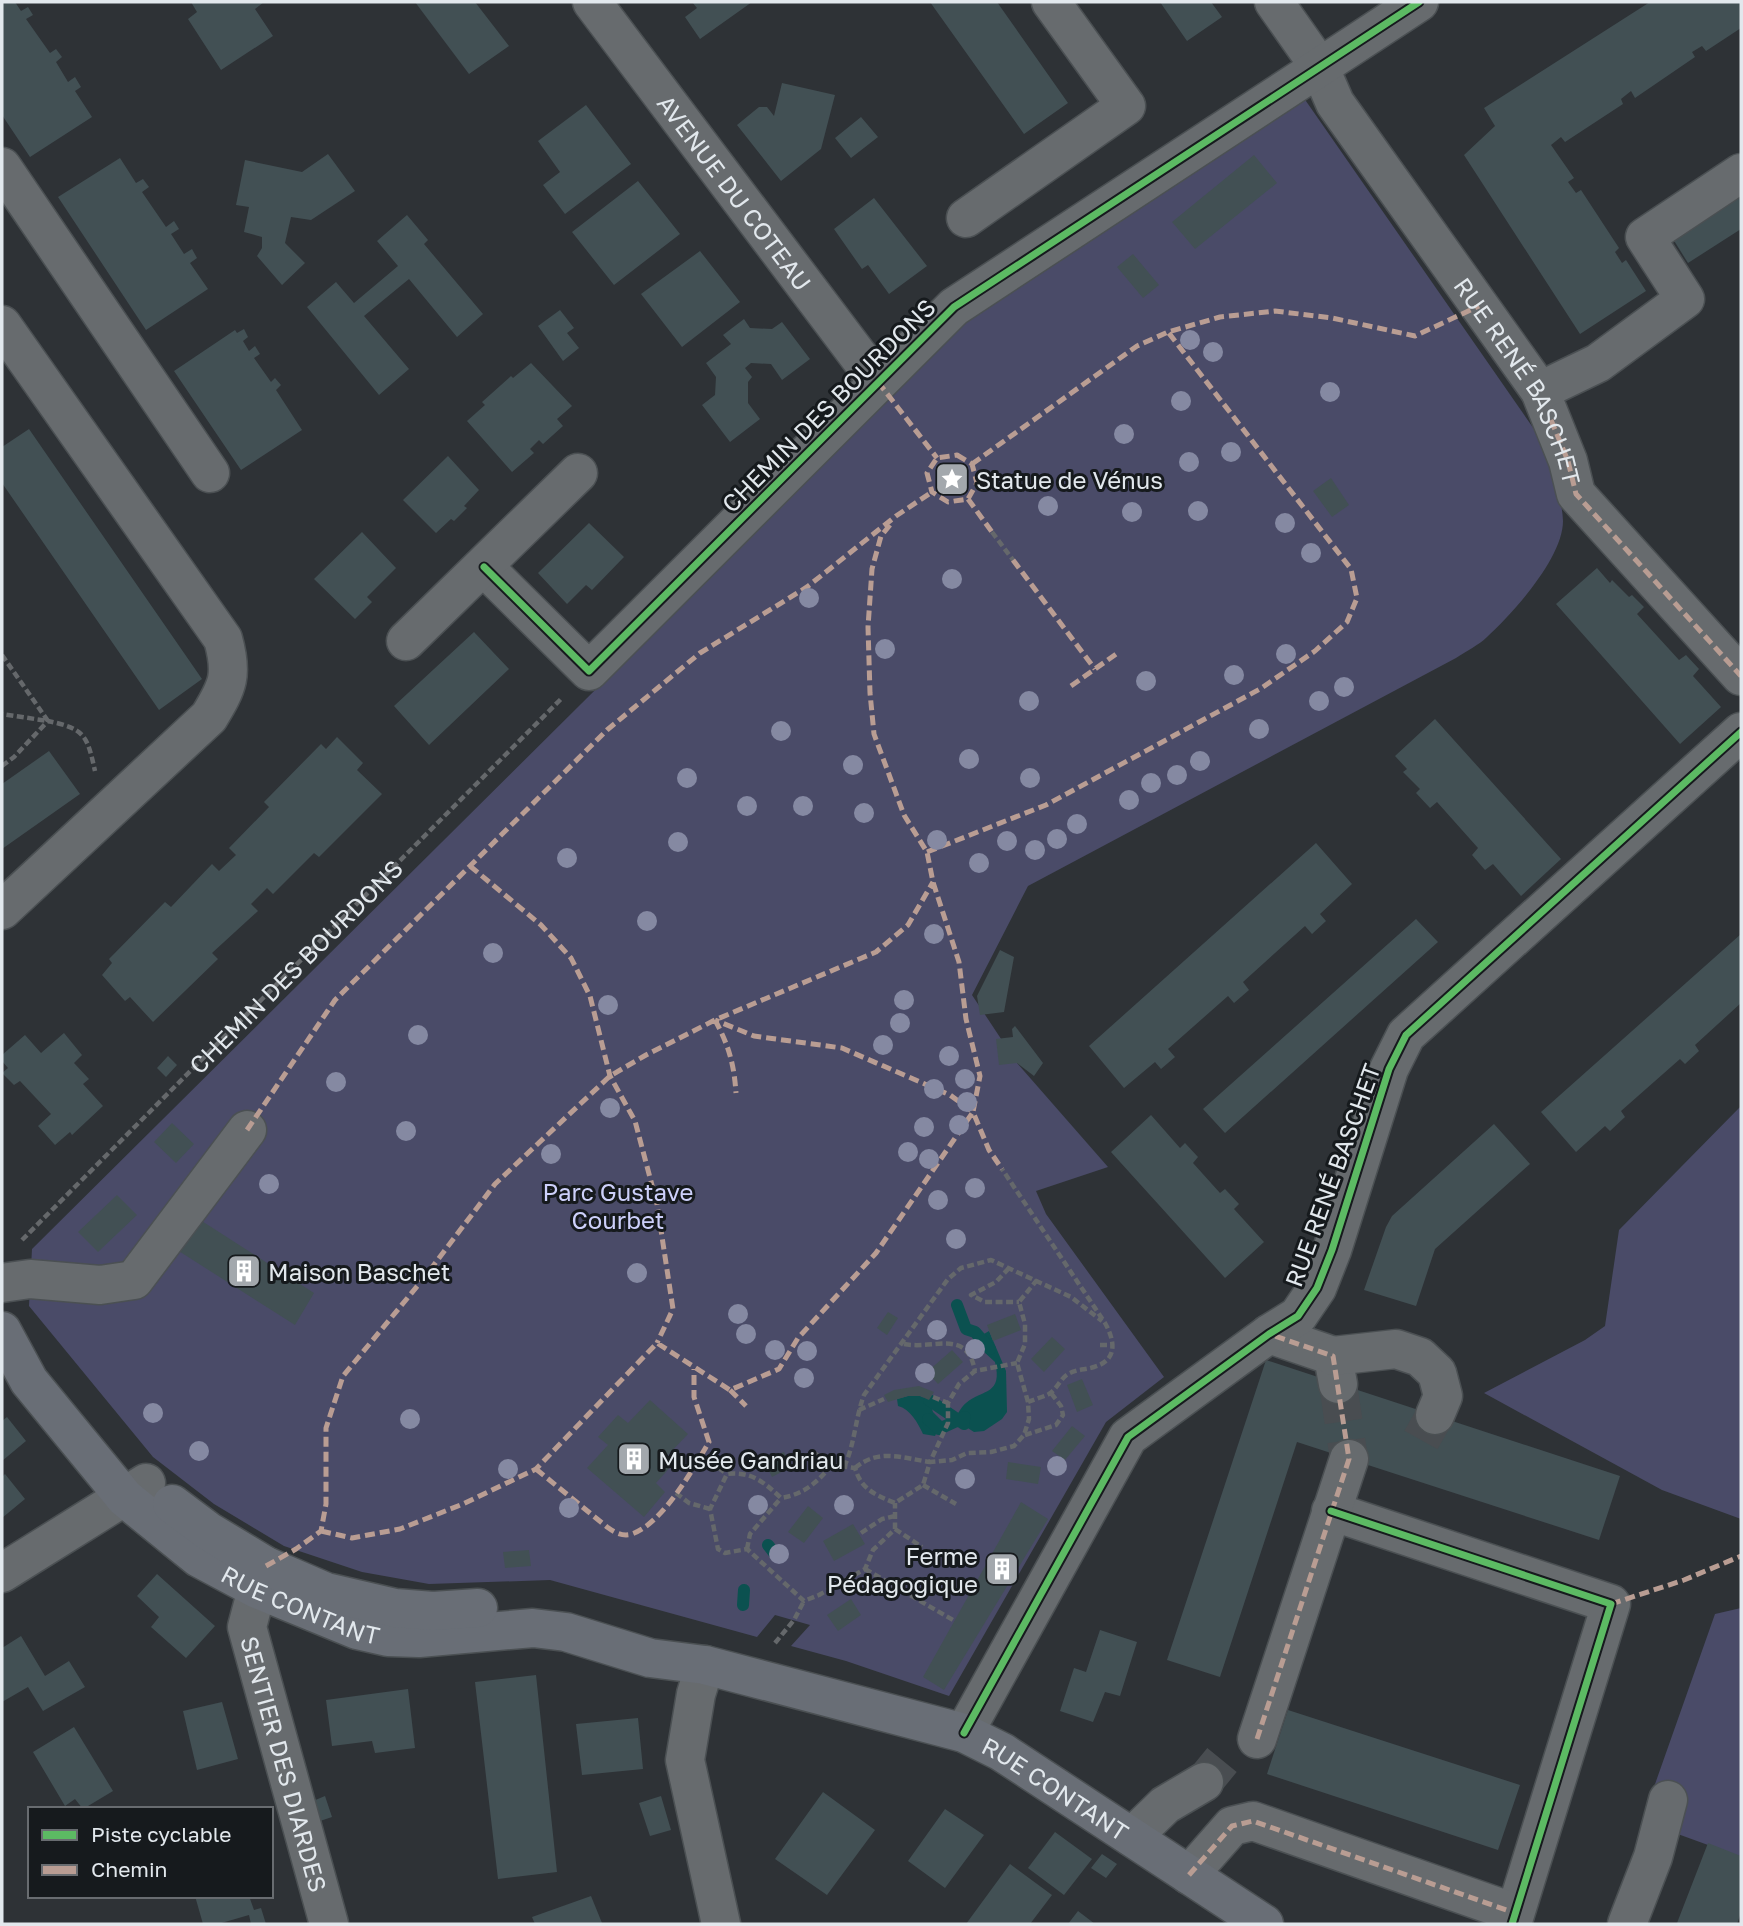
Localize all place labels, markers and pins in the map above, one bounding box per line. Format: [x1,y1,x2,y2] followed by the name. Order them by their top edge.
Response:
[933,460,971,498] place icon: Statue de Vénus
[976,465,1163,494] place label: Statue de Vénus
[225,1252,263,1290] building icon: Maison Baschet
[268,1257,450,1286] place label: Maison Baschet
[615,1440,653,1478] building icon: Musée Gandriau
[658,1445,844,1474] place label: Musée Gandriau
[827,1541,978,1598] place label: Ferme Pédagogique
[983,1550,1021,1588] building icon: Ferme Pédagogique

